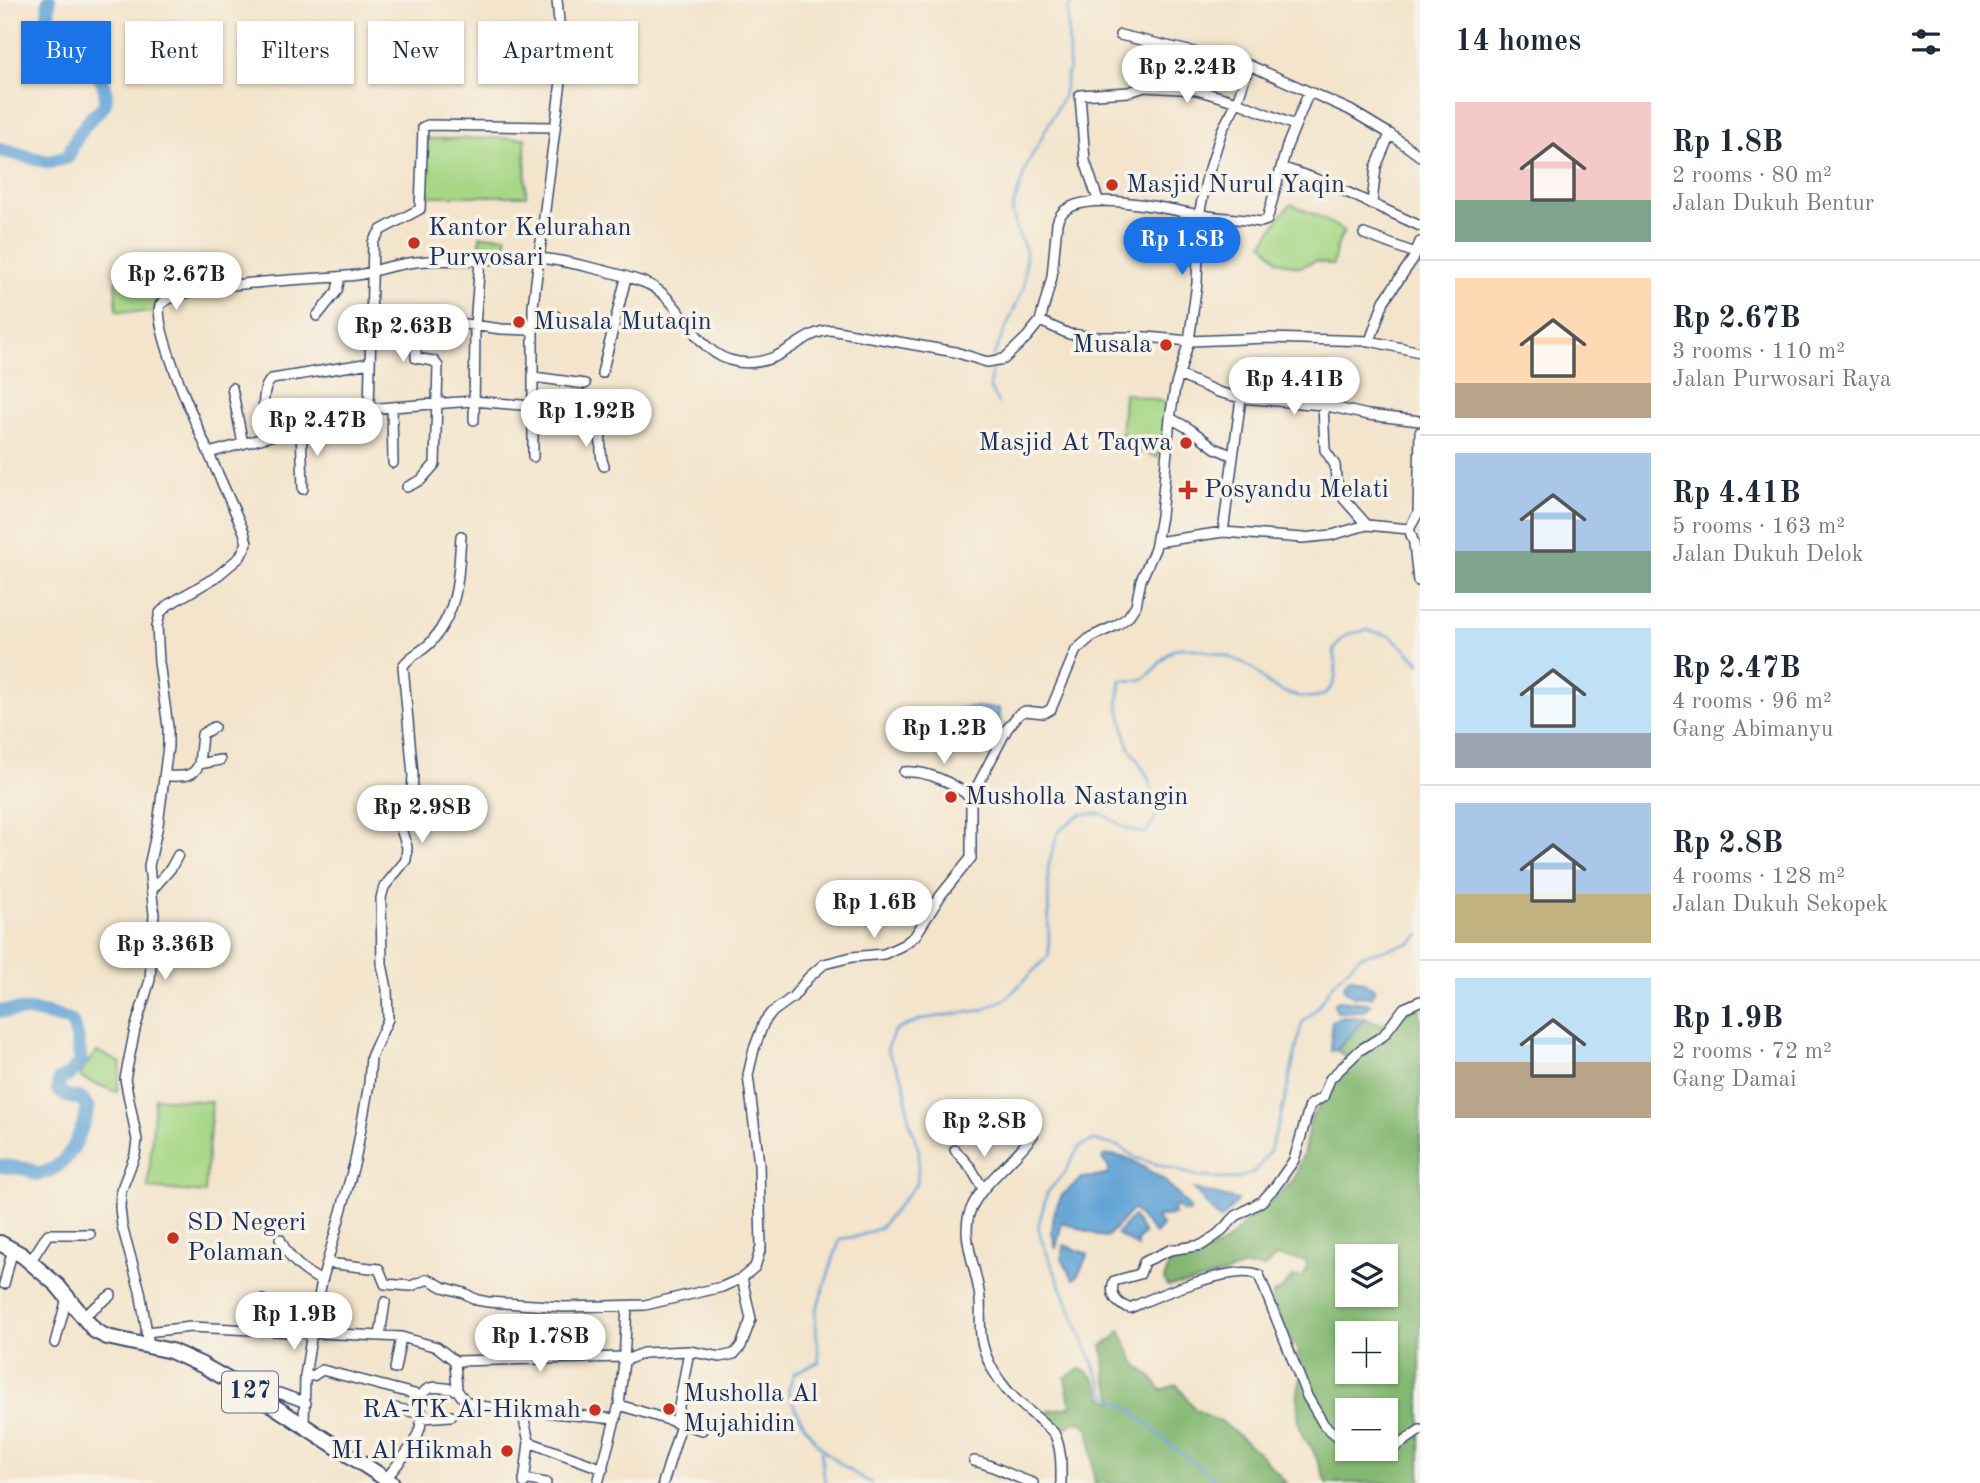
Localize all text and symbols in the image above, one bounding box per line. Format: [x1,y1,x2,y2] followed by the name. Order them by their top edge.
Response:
[21,21,111,84] chip: Buy
[125,21,223,84] chip: Rent
[237,21,354,84] chip: Filters
[368,21,464,84] chip: New
[478,21,638,84] chip: Apartment
[1907,23,1945,61] icon: filters
[1455,27,1581,57] text: 14 homes
[1115,46,1259,105] pin: Rp 2.24B
[1138,56,1236,79] text: Rp 2.24B
[1672,128,1783,158] text: Rp 1.8B
[1511,130,1595,214] icon: home
[1672,164,1832,187] text: 2 rooms · 80 m²
[1126,172,1345,198] place label: Masjid Nurul Yaqin
[1104,177,1120,193] marker: Masjid Nurul Yaqin
[1672,192,1874,215] text: Jalan Dukuh Bentur
[428,215,632,271] place label: Kantor Kelurahan Purwosari
[1117,218,1247,277] pin: Rp 1.8B
[1139,228,1225,251] text: Rp 1.8B
[406,235,422,251] marker: Kantor Kelurahan Purwosari
[104,252,248,312] pin: Rp 2.67B
[127,263,225,286] text: Rp 2.67B
[331,304,475,364] pin: Rp 2.63B
[1672,304,1801,334] text: Rp 2.67B
[1511,306,1595,390] icon: home
[533,309,712,335] place label: Musala Mutaqin
[511,314,527,330] marker: Musala Mutaqin
[354,315,452,338] text: Rp 2.63B
[1072,332,1152,358] place label: Musala
[1158,337,1174,353] marker: Musala
[1672,340,1845,363] text: 3 rooms · 110 m²
[1222,358,1366,417] pin: Rp 4.41B
[1245,368,1343,391] text: Rp 4.41B
[1672,368,1891,391] text: Jalan Purwosari Raya
[514,390,658,449] pin: Rp 1.92B
[245,398,389,458] pin: Rp 2.47B
[537,400,635,423] text: Rp 1.92B
[268,409,366,432] text: Rp 2.47B
[978,430,1172,456] place label: Masjid At Taqwa
[1178,435,1194,451] marker: Masjid At Taqwa
[1204,477,1389,503] place label: Posyandu Melati
[1672,479,1801,509] text: Rp 4.41B
[1178,480,1198,500] marker: Posyandu Melati
[1511,481,1595,565] icon: home
[1672,515,1845,538] text: 5 rooms · 163 m²
[1672,543,1864,566] text: Jalan Dukuh Delok
[1672,654,1801,684] text: Rp 2.47B
[1511,656,1595,740] icon: home
[1672,690,1832,713] text: 4 rooms · 96 m²
[879,706,1009,766] pin: Rp 1.2B
[901,717,987,740] text: Rp 1.2B
[1672,718,1833,741] text: Gang Abimanyu
[965,784,1188,810] place label: Musholla Nastangin
[350,786,494,845] pin: Rp 2.98B
[943,789,959,805] marker: Musholla Nastangin
[373,796,471,819] text: Rp 2.98B
[1672,829,1783,859] text: Rp 2.8B
[1511,831,1595,915] icon: home
[1672,865,1845,888] text: 4 rooms · 128 m²
[809,880,939,940] pin: Rp 1.6B
[831,891,917,914] text: Rp 1.6B
[1672,893,1888,916] text: Jalan Dukuh Sekopek
[93,922,237,982] pin: Rp 3.36B
[116,933,214,956] text: Rp 3.36B
[1672,1004,1783,1034] text: Rp 1.9B
[1511,1006,1595,1090] icon: home
[1672,1040,1832,1063] text: 2 rooms · 72 m²
[1672,1068,1796,1091] text: Gang Damai
[919,1100,1049,1159] pin: Rp 2.8B
[941,1110,1027,1133] text: Rp 2.8B
[187,1210,306,1266] place label: SD Negeri Polaman
[165,1230,181,1246] marker: SD Negeri Polaman
[1335,1244,1398,1461] map controls
[1335,1244,1398,1307] button: layers
[229,1292,359,1352] pin: Rp 1.9B
[251,1303,337,1326] text: Rp 1.9B
[468,1314,612,1374] pin: Rp 1.78B
[1335,1321,1398,1384] button: +
[491,1325,589,1348] text: Rp 1.78B
[222,1372,278,1412] road number: 127
[683,1381,818,1437] place label: Musholla Al Mujahidin
[362,1397,581,1423] place label: RA-TK Al-Hikmah
[1335,1398,1398,1461] button: −
[661,1401,677,1417] marker: Musholla Al Mujahidin
[587,1402,603,1418] marker: RA-TK Al-Hikmah
[331,1438,493,1464] place label: MI Al Hikmah
[499,1443,515,1459] marker: MI Al Hikmah

